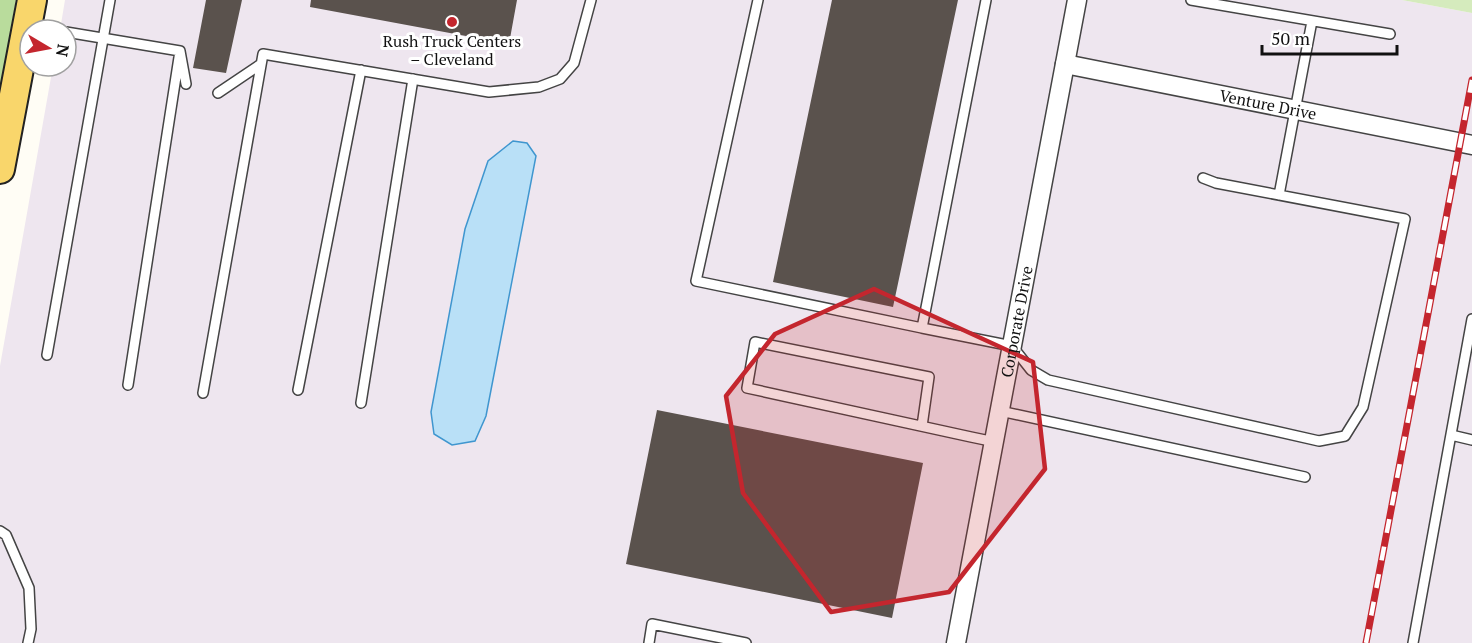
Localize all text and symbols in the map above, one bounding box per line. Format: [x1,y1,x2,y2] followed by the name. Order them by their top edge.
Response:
[445,15,459,29] marker: Rush Truck Centers – Cleveland
[18,18,78,78] north arrow
[1262,18,1397,56] scale bar
[1271,26,1311,50] text: 50 m
[383,30,521,70] place label: Rush Truck Centers – Cleveland
[51,43,75,58] text: N
[1218,84,1318,125] street label: Venture Drive
[995,264,1038,379] street label: Corporate Drive

